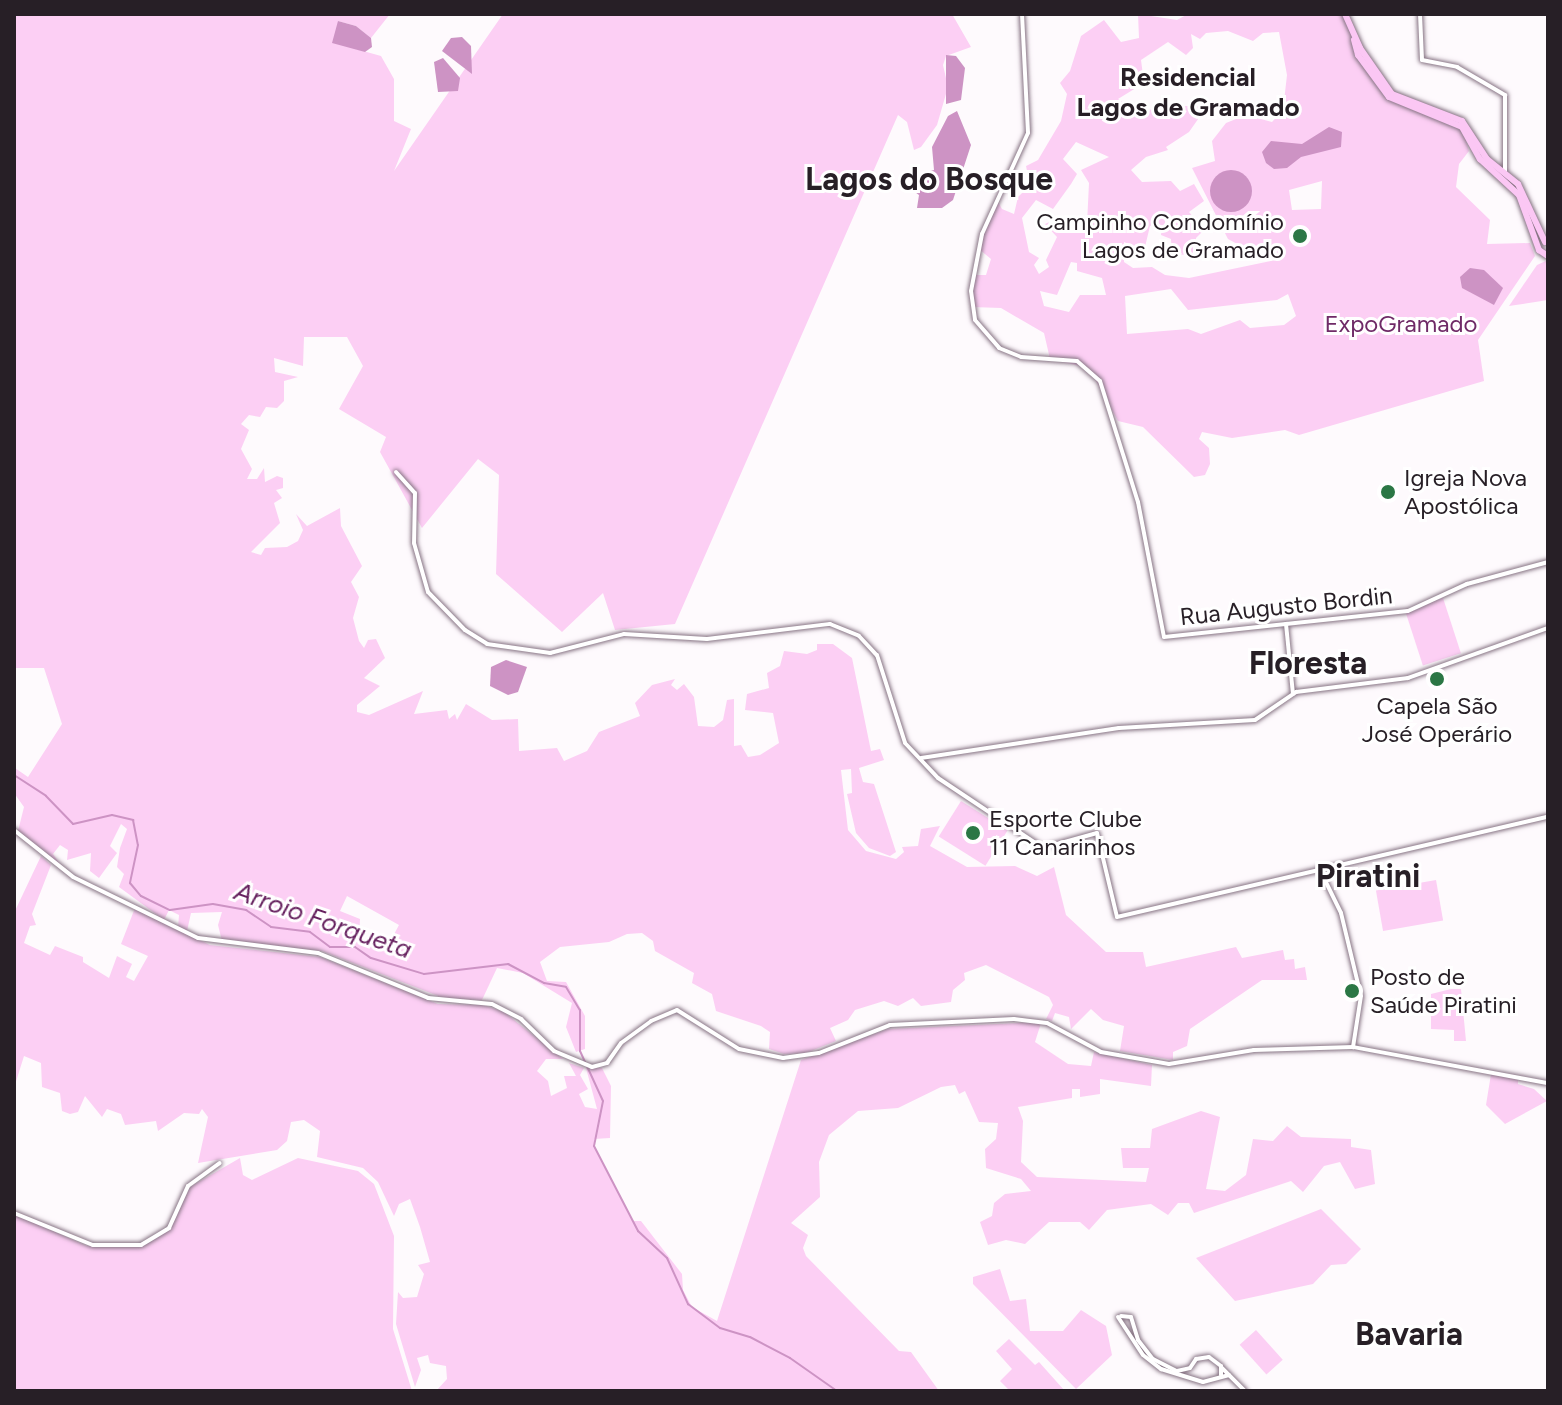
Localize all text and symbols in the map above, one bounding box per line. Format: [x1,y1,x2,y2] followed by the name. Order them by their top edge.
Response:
[1076,62,1300,124] district label: Residencial Lagos de Gramado
[805,160,1053,198] district label: Lagos do Bosque
[1036,208,1284,264] place label: Campinho Condomínio Lagos de Gramado
[1291,227,1309,245] marker: Campinho Condomínio Lagos de Gramado
[1325,310,1477,338] park label: ExpoGramado
[1404,464,1527,520] place label: Igreja Nova Apostólica
[1379,483,1397,501] marker: Igreja Nova Apostólica
[1178,581,1394,631] street label: Rua Augusto Bordin
[1249,644,1367,682] district label: Floresta
[1428,670,1446,688] marker: Capela São José Operário
[1362,692,1512,748] place label: Capela São José Operário
[989,805,1142,861] place label: Esporte Clube 11 Canarinhos
[964,824,982,842] marker: Esporte Clube 11 Canarinhos
[1316,857,1420,895] district label: Piratini
[230,876,416,966] water label: Arroio Forqueta
[1370,963,1517,1019] place label: Posto de Saúde Piratini
[1341,980,1363,1002] marker: Posto de Saúde Piratini
[1355,1315,1463,1353] district label: Bavaria

